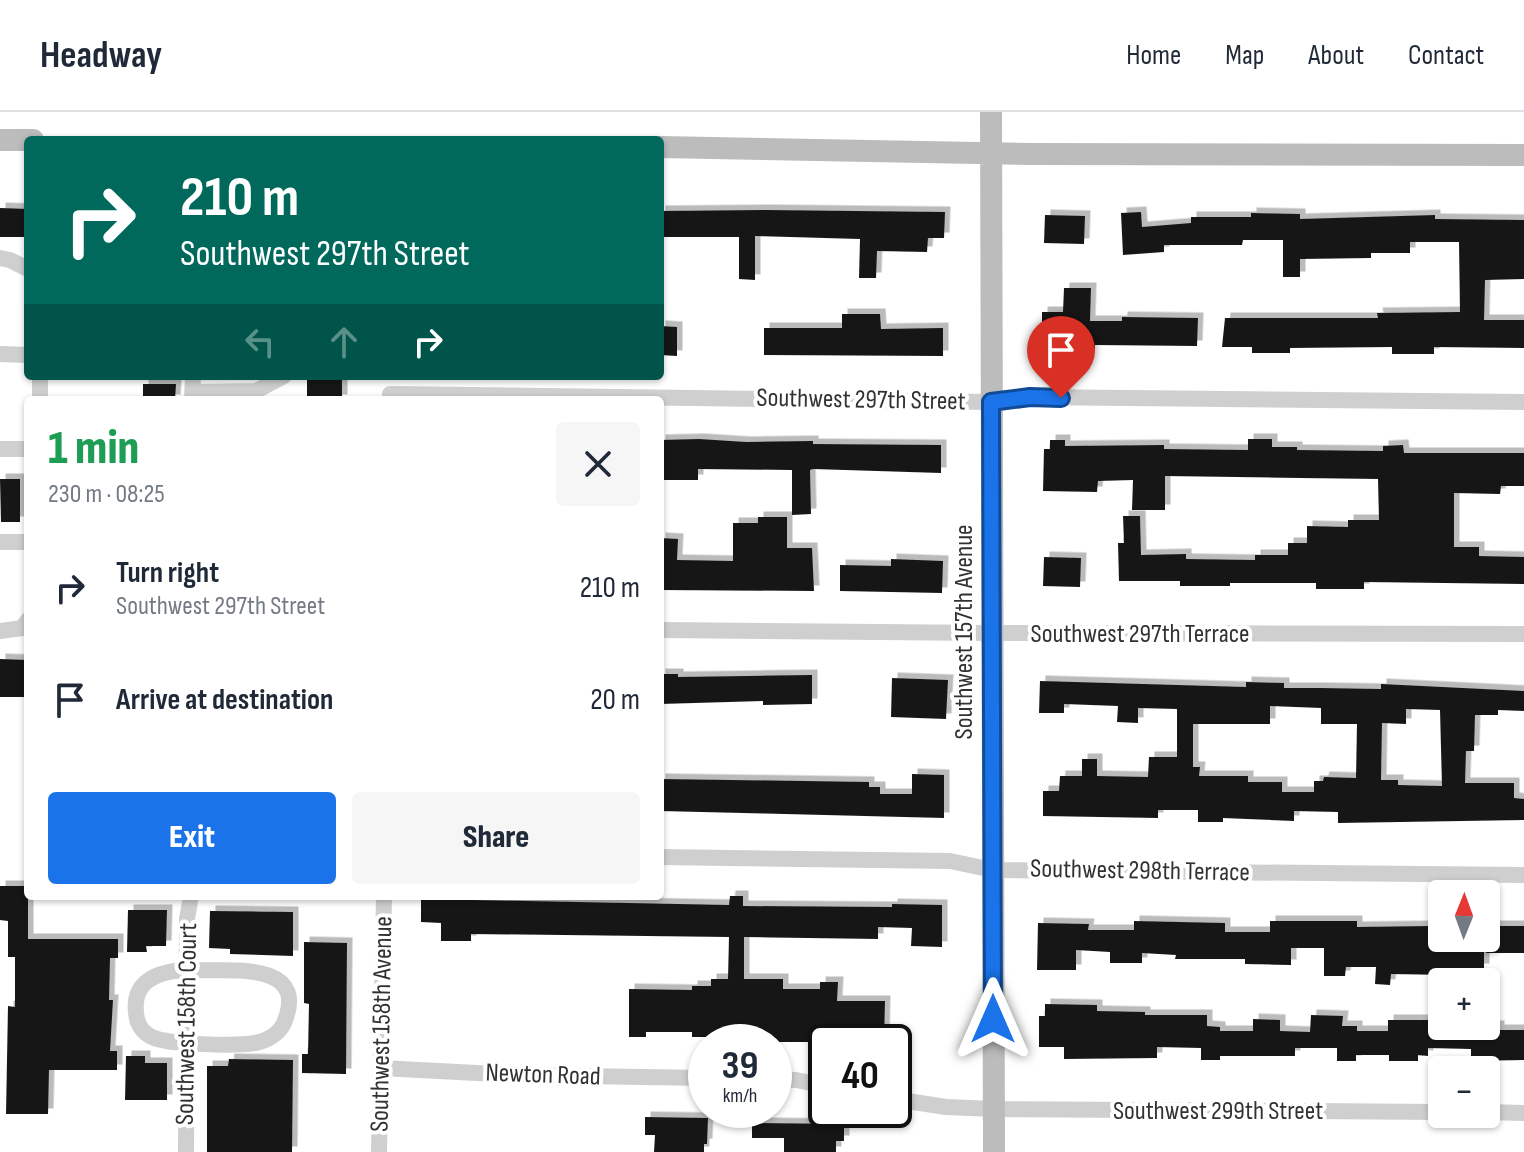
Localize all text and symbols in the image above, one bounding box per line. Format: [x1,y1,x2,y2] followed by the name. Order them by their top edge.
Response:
[40,33,162,78] text: Headway
[1126,39,1181,72] text: Home
[1225,39,1264,72] text: Map
[1308,39,1364,72] text: About
[1408,39,1484,72] text: Contact
[180,165,299,232] text: 210 m
[48,168,152,272] icon: right
[180,233,470,276] text: Southwest 297th Street
[1027,316,1095,398] pin
[238,320,282,364] icon: left
[322,320,366,364] icon: ahead
[406,320,450,364] icon: right
[1039,328,1083,372] icon: arrive
[756,383,966,417] street label: Southwest 297th Street
[48,420,139,477] text: 1 min
[556,422,640,506] button: close
[48,479,165,510] text: 230 m · 08:25
[949,525,980,740] street label: Southwest 157th Avenue
[116,555,219,591] text: Turn right
[48,566,92,610] icon: right
[580,570,640,606] text: 210 m
[116,591,325,622] text: Southwest 297th Street
[1031,619,1249,650] street label: Southwest 297th Terrace
[48,678,92,722] icon: arrive
[116,682,333,718] text: Arrive at destination
[590,682,640,718] text: 20 m
[48,792,336,884] button: Exit
[352,792,640,884] button: Share
[1030,854,1250,888] street label: Southwest 298th Terrace
[1428,880,1500,952] north arrow
[1428,880,1500,1128] map controls
[365,916,399,1132] street label: Southwest 158th Avenue
[170,923,204,1125] street label: Southwest 158th Court
[1428,968,1500,1040] button: +
[951,977,1035,1061] position arrow
[808,1024,912,1128] speed limit sign: 40
[722,1042,758,1090] text: 39
[1428,1056,1500,1128] button: −
[485,1057,601,1093] street label: Newton Road
[723,1084,757,1108] text: km/h
[1113,1096,1323,1127] street label: Southwest 299th Street

